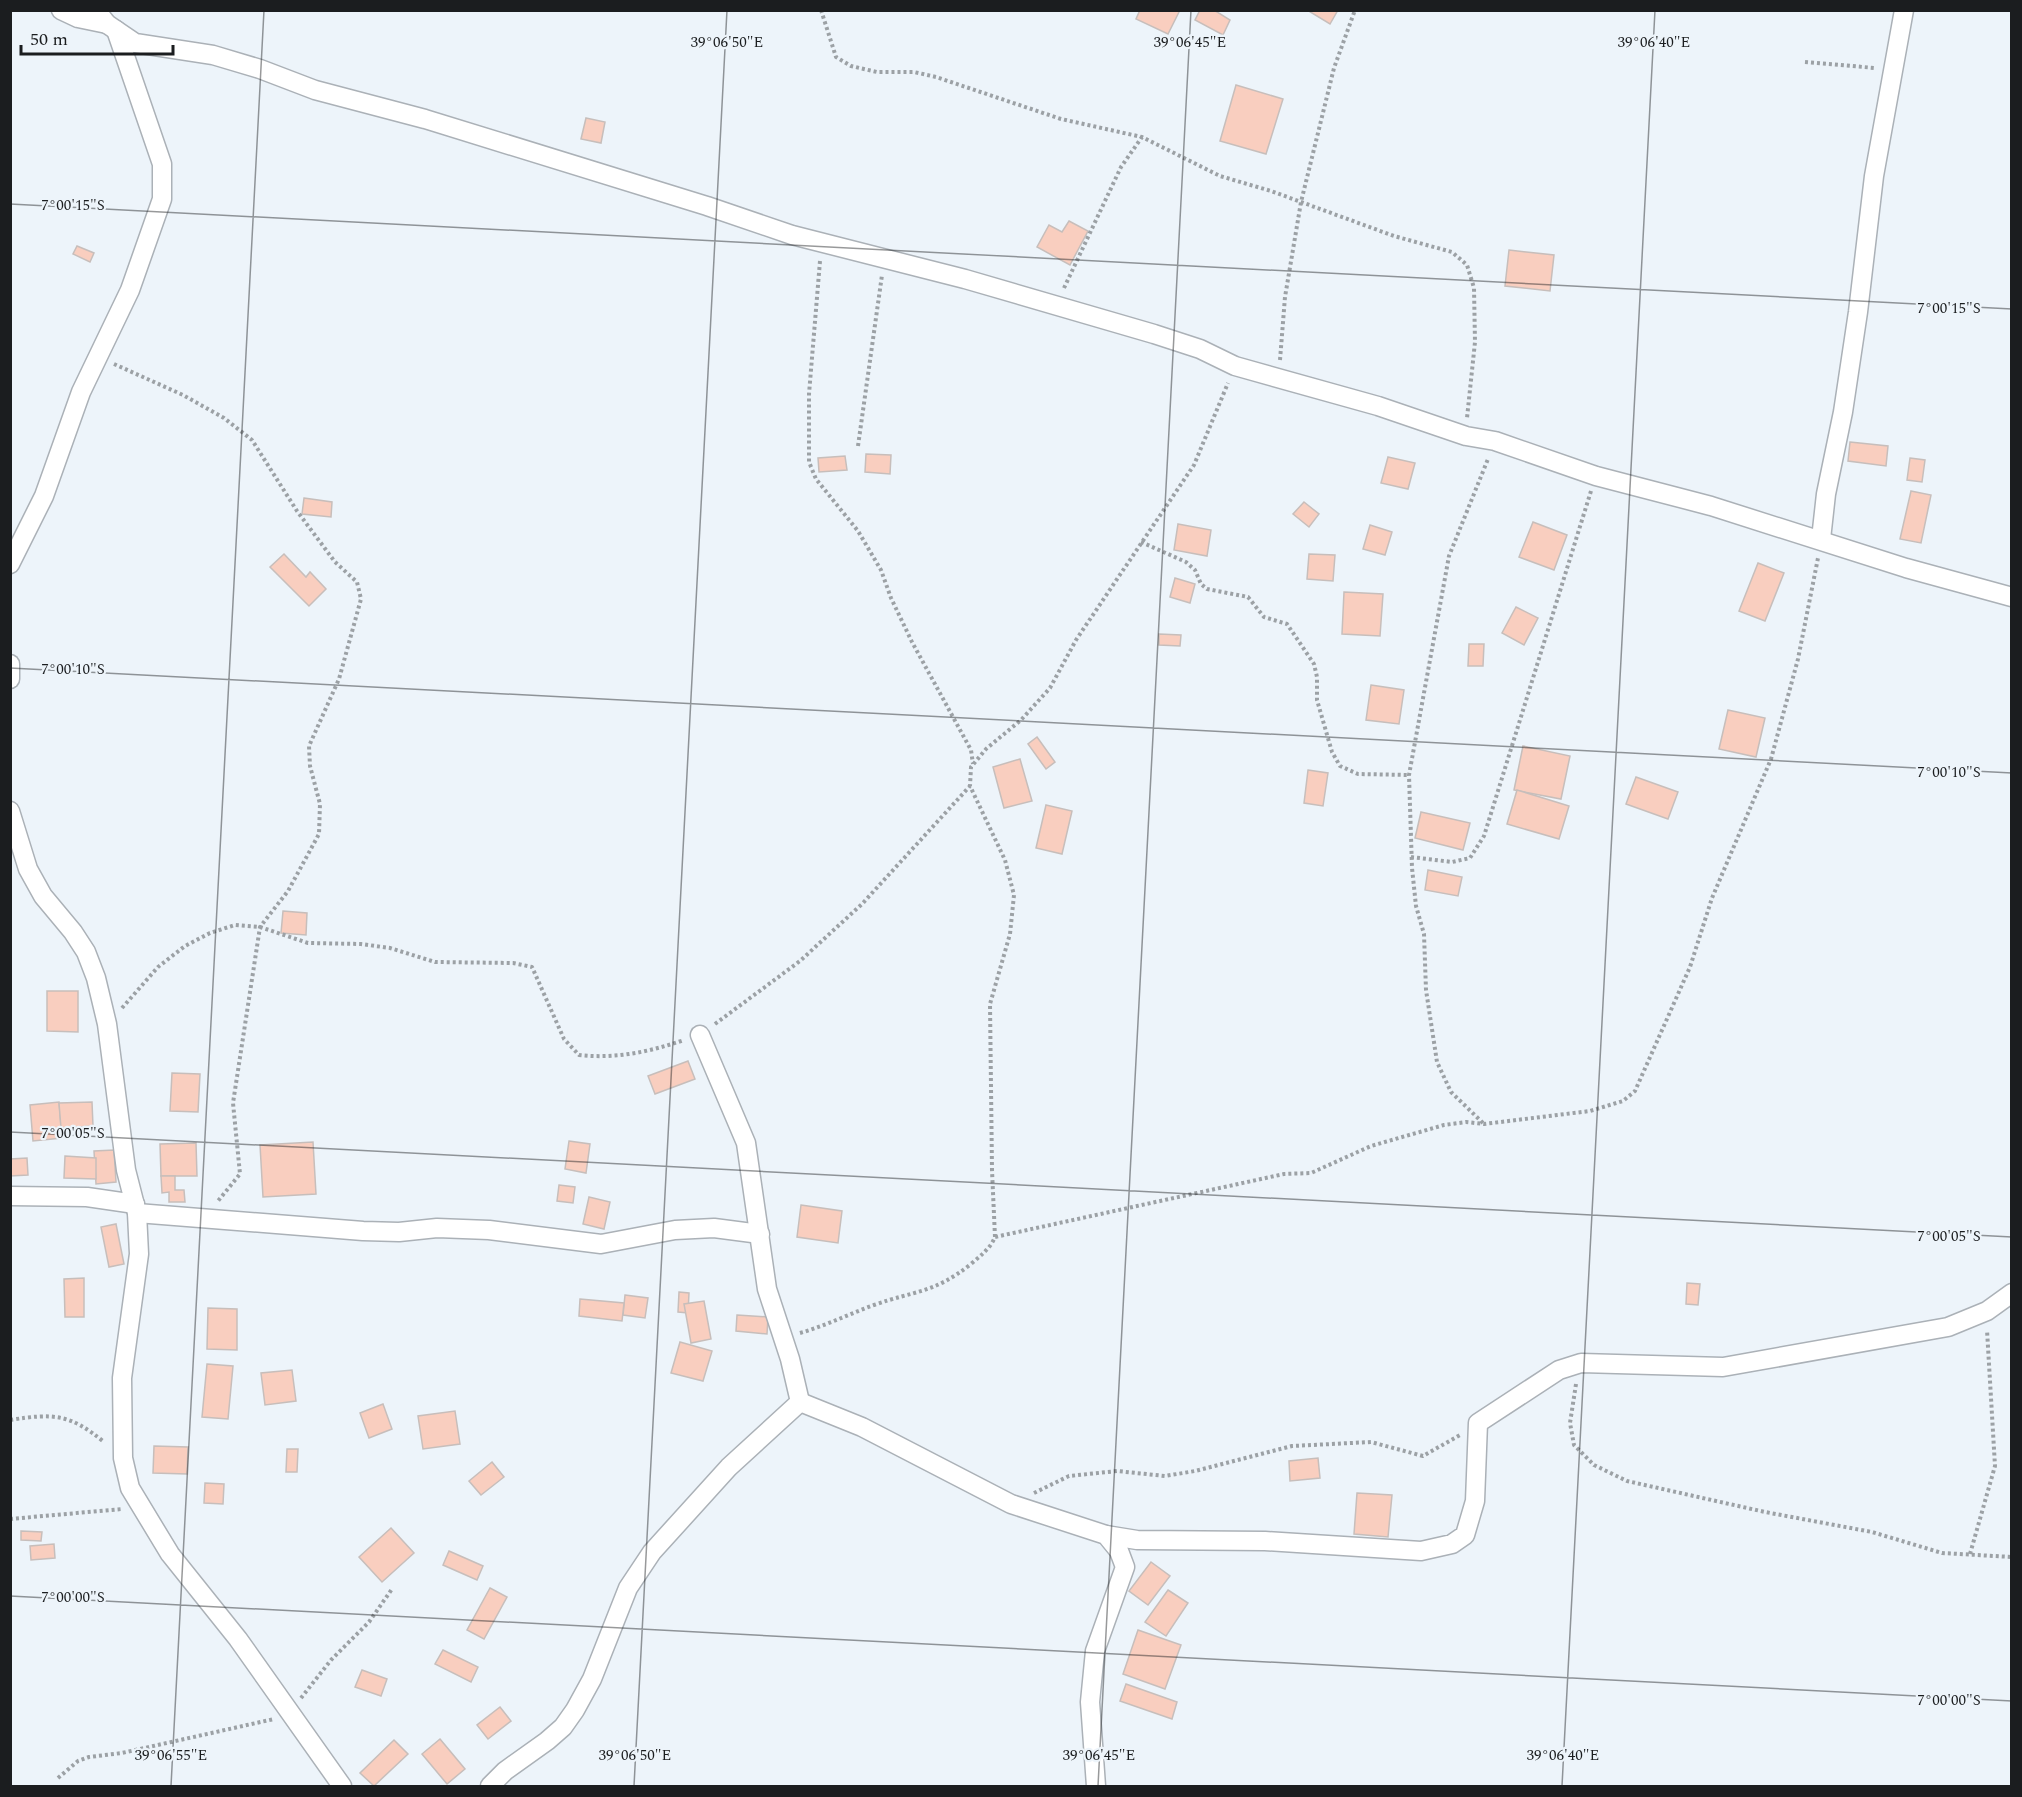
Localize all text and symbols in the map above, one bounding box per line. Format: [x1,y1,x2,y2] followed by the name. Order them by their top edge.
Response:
[21,18,172,56] scale bar
[30,26,68,53] text: 50 m
[691,31,763,54] text: 39°06'50"E
[1154,31,1226,54] text: 39°06'45"E
[1618,31,1690,54] text: 39°06'40"E
[41,194,105,217] text: 7°00'15"S
[1917,297,1981,320] text: 7°00'15"S
[41,658,105,681] text: 7°00'10"S
[1917,761,1981,784] text: 7°00'10"S
[41,1122,105,1145] text: 7°00'05"S
[1917,1225,1981,1248] text: 7°00'05"S
[41,1586,105,1609] text: 7°00'00"S
[1917,1689,1981,1712] text: 7°00'00"S
[135,1744,207,1767] text: 39°06'55"E
[599,1744,671,1767] text: 39°06'50"E
[1063,1744,1135,1767] text: 39°06'45"E
[1527,1744,1599,1767] text: 39°06'40"E

